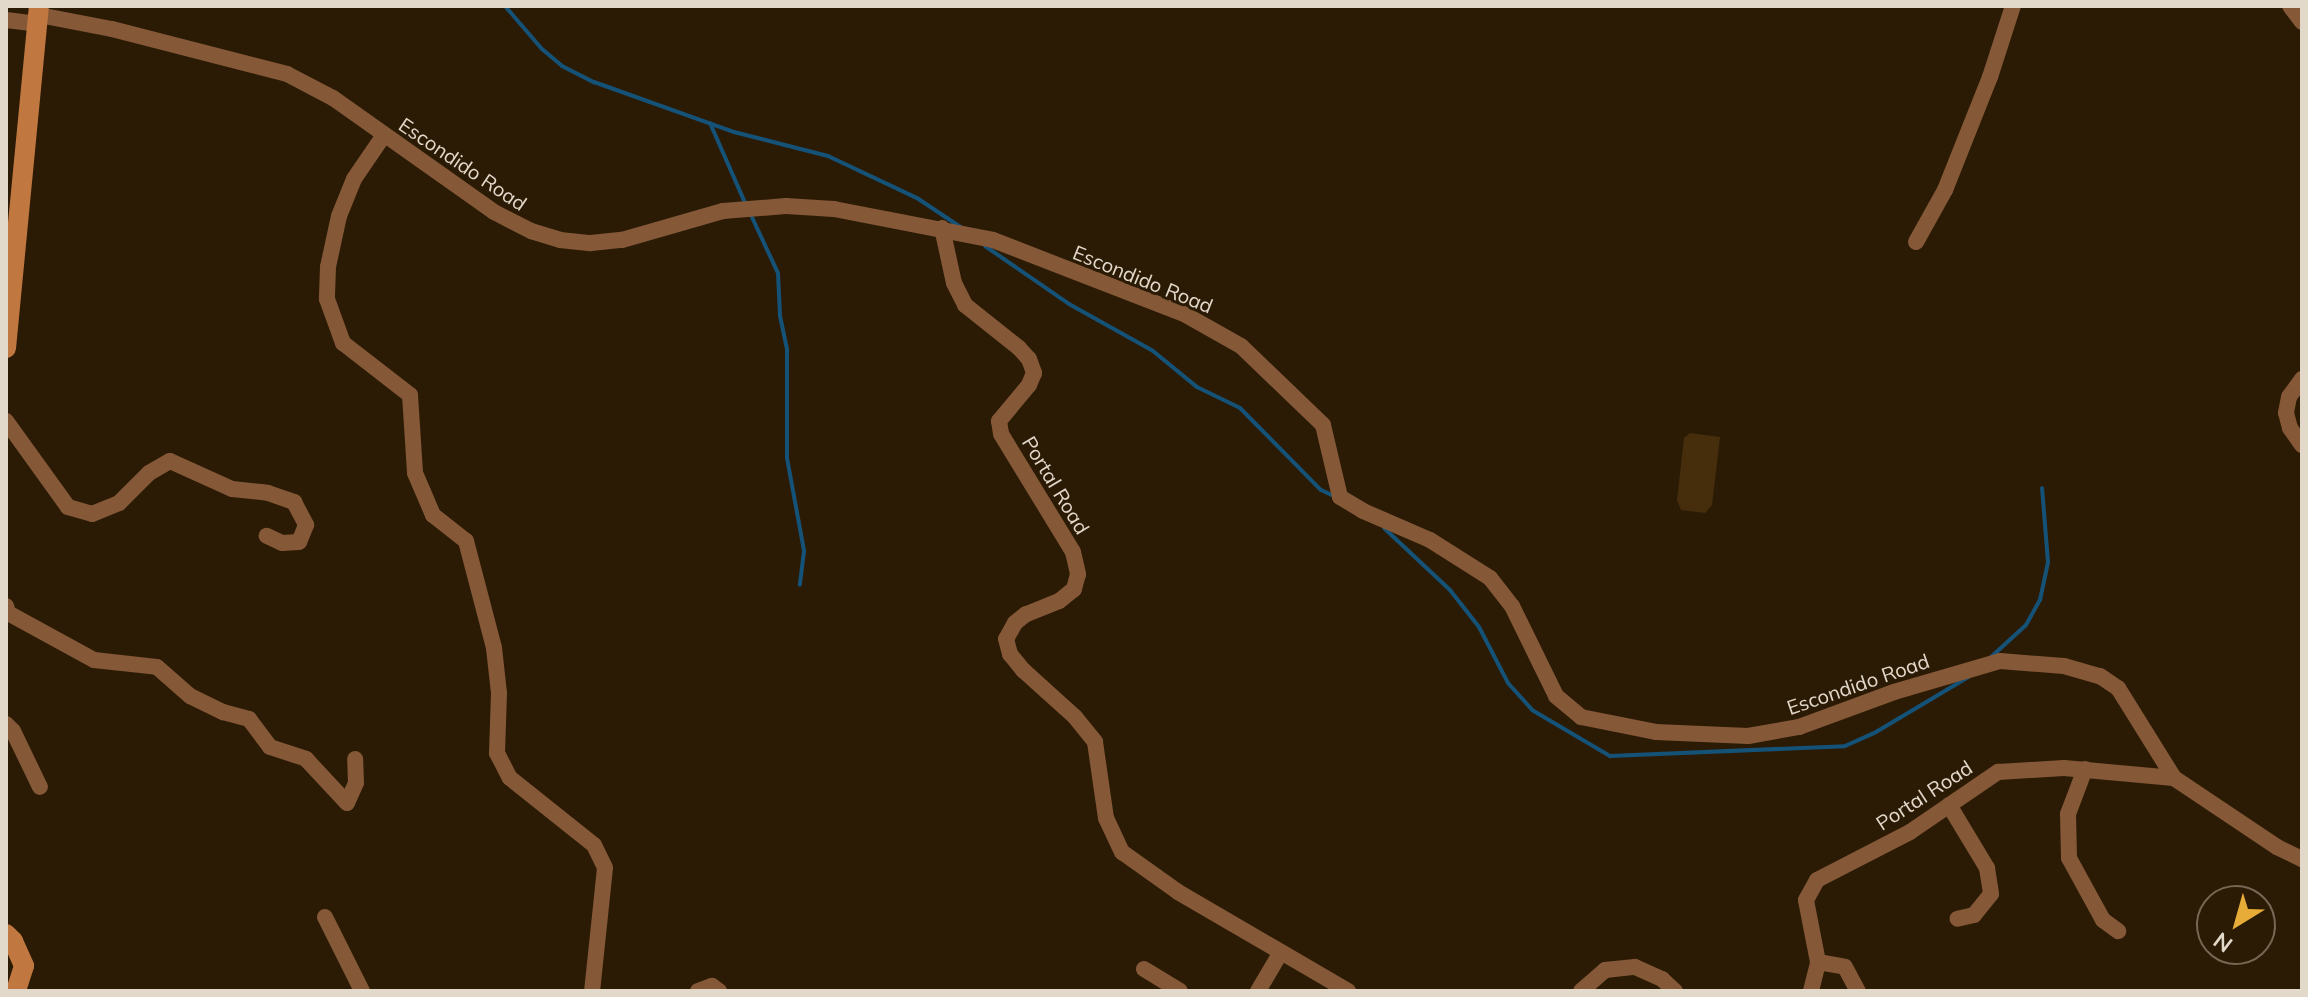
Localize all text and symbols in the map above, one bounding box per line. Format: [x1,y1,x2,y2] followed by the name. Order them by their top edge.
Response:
[395,112,531,216] street label: Escondido Road
[1070,240,1216,318] street label: Escondido Road
[1017,432,1095,538] street label: Portal Road
[1784,648,1932,720] street label: Escondido Road
[1871,755,1977,835] street label: Portal Road
[2196,885,2276,965] north arrow
[2208,926,2238,959] text: N

